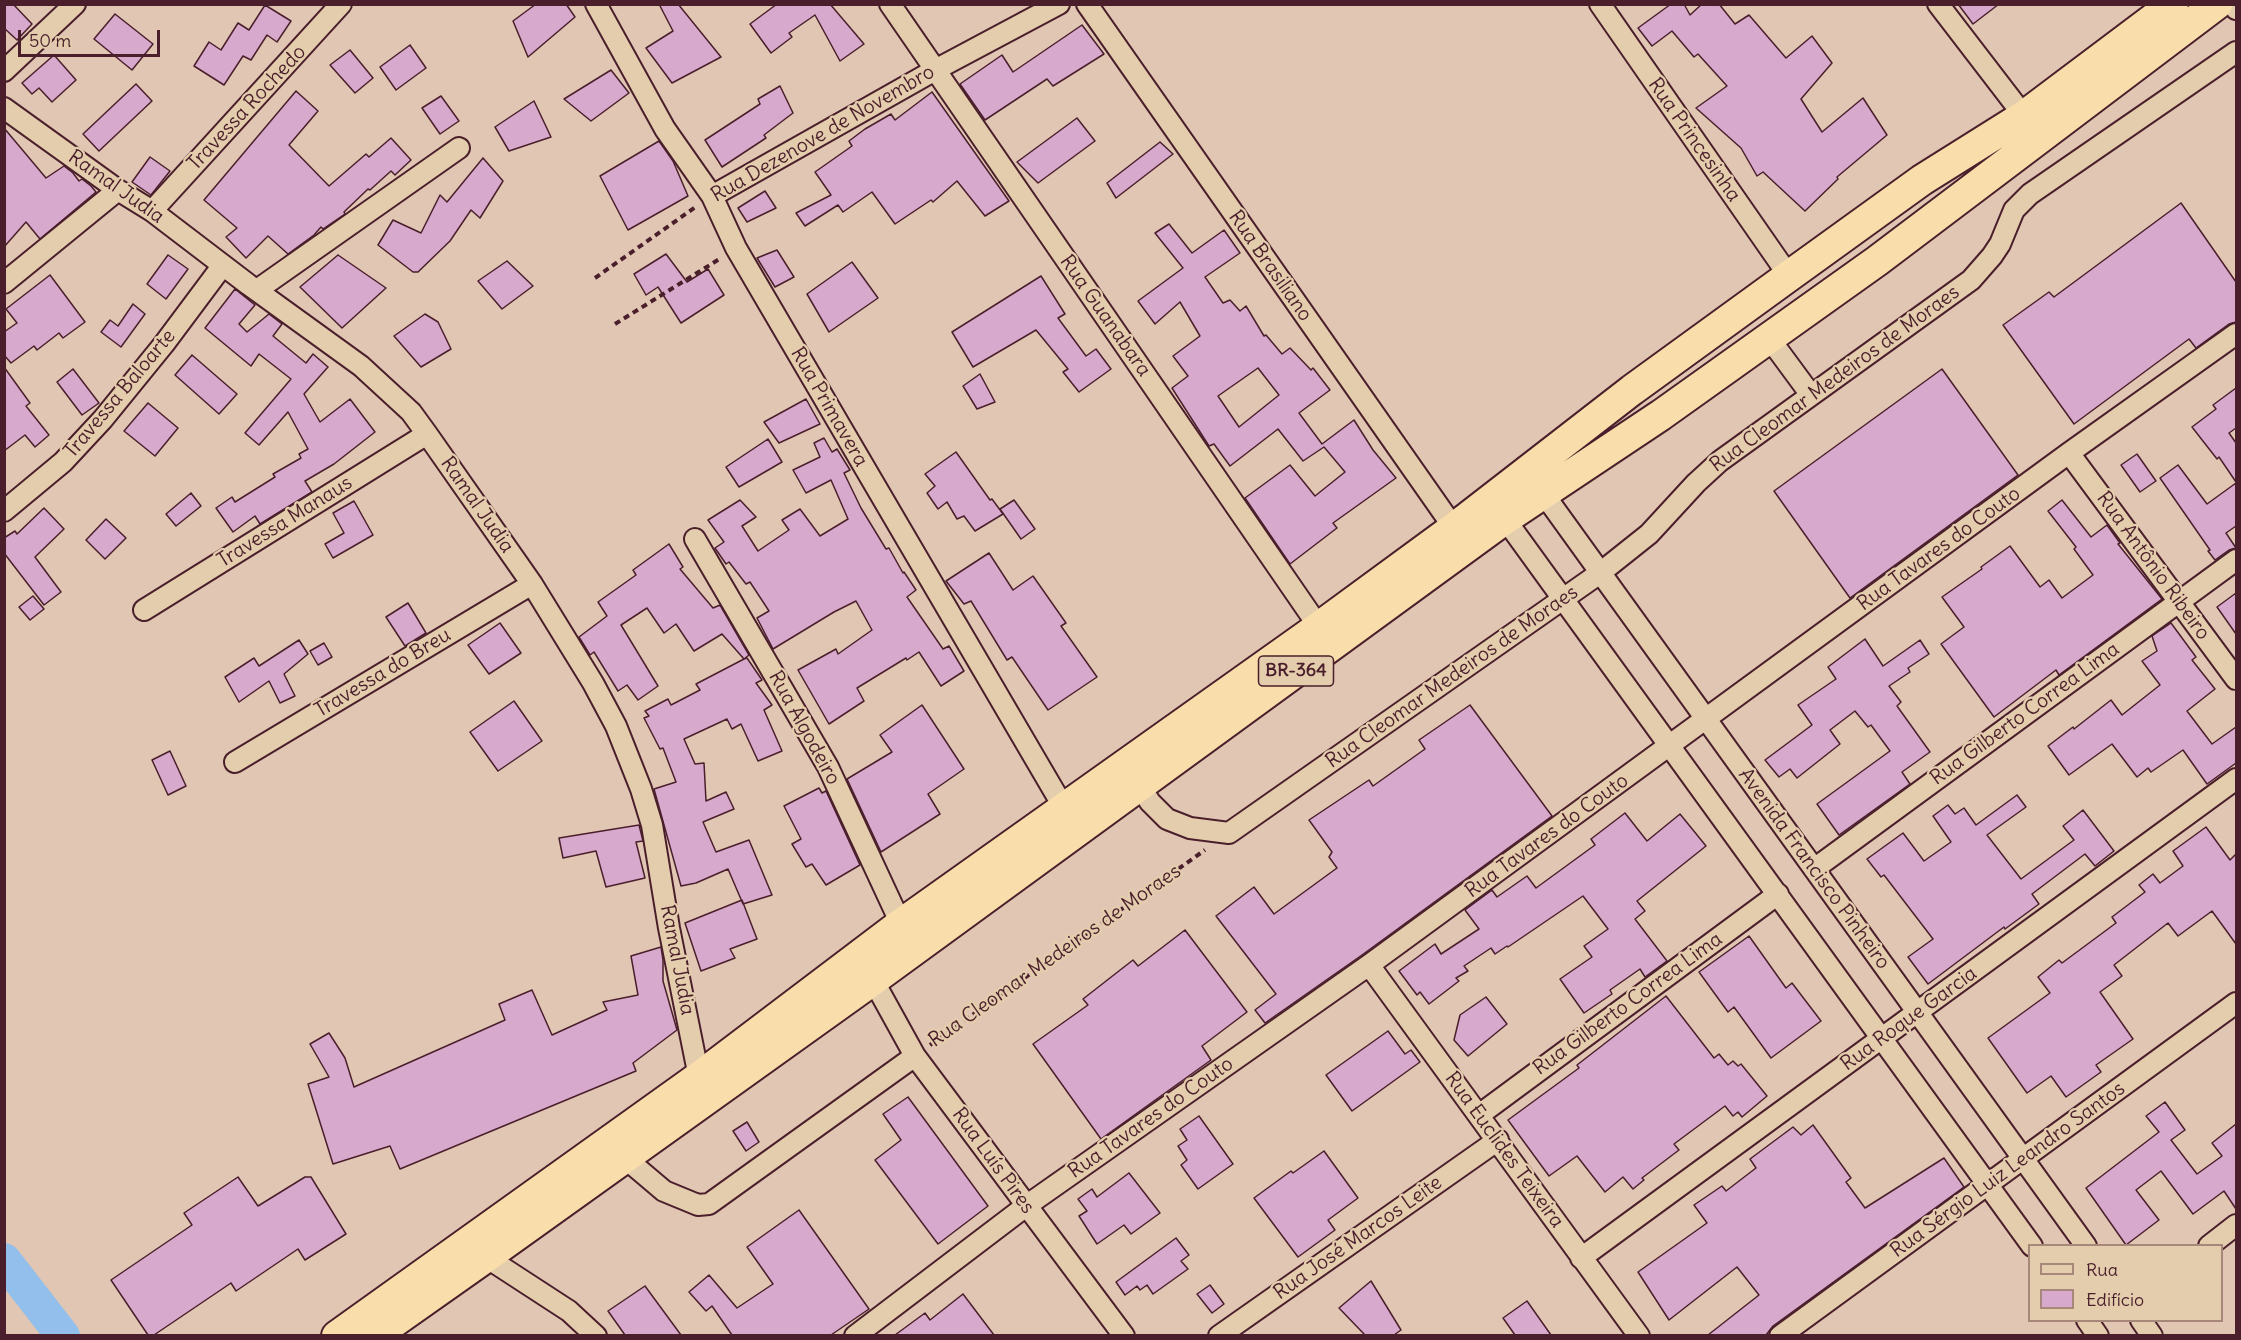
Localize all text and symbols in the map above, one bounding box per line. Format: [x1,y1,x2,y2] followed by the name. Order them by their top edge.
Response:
[21,18,164,56] scale bar
[29,29,71,52] text: 50 m
[183,40,311,176] street label: Travessa Rochedo
[707,60,939,208] street label: Rua Dezenove de Novembro
[1642,74,1746,206] street label: Rua Princesinha
[63,145,169,229] street label: Ramal Judia
[1223,206,1317,326] street label: Rua Brasiliano
[1054,251,1156,381] street label: Rua Guanabara
[1706,280,1964,478] street label: Rua Cleomar Medeiros de Moraes
[59,325,181,463] street label: Travessa Baloarte
[785,343,873,471] street label: Rua Primavera
[435,452,519,558] street label: Ramal Judia
[213,471,357,573] street label: Travessa Manaus
[1853,482,2025,616] street label: Rua Tavares do Couto
[2091,487,2215,645] street label: Rua Antônio Ribeiro
[1321,580,1583,774] street label: Rua Cleomar Medeiros de Moraes
[311,623,455,723] street label: Travessa do Breu
[1926,637,2124,791] street label: Rua Gilberto Correa Lima
[1258,656,1334,686] road number: BR-364
[763,667,845,789] street label: Rua Algodeiro
[1733,764,1895,974] street label: Avenida Francisco Pinheiro
[1461,769,1633,903] street label: Rua Tavares do Couto
[924,859,1186,1053] street label: Rua Cleomar Medeiros de Moraes
[655,903,699,1017] street label: Ramal Judia
[1529,927,1727,1081] street label: Rua Gilberto Correa Lima
[1836,962,1982,1076] street label: Rua Roque Garcia
[1064,1052,1238,1184] street label: Rua Tavares do Couto
[1439,1067,1569,1233] street label: Rua Euclides Teixeira
[1886,1077,2130,1263] street label: Rua Sérgio Luiz Leandro Santos
[947,1103,1039,1219] street label: Rua Luís Pires
[1269,1171,1447,1305] street label: Rua José Marcos Leite
[2028,1244,2223,1322] legend
[2086,1258,2118,1281] text: Rua
[2086,1288,2144,1311] text: Edifício

